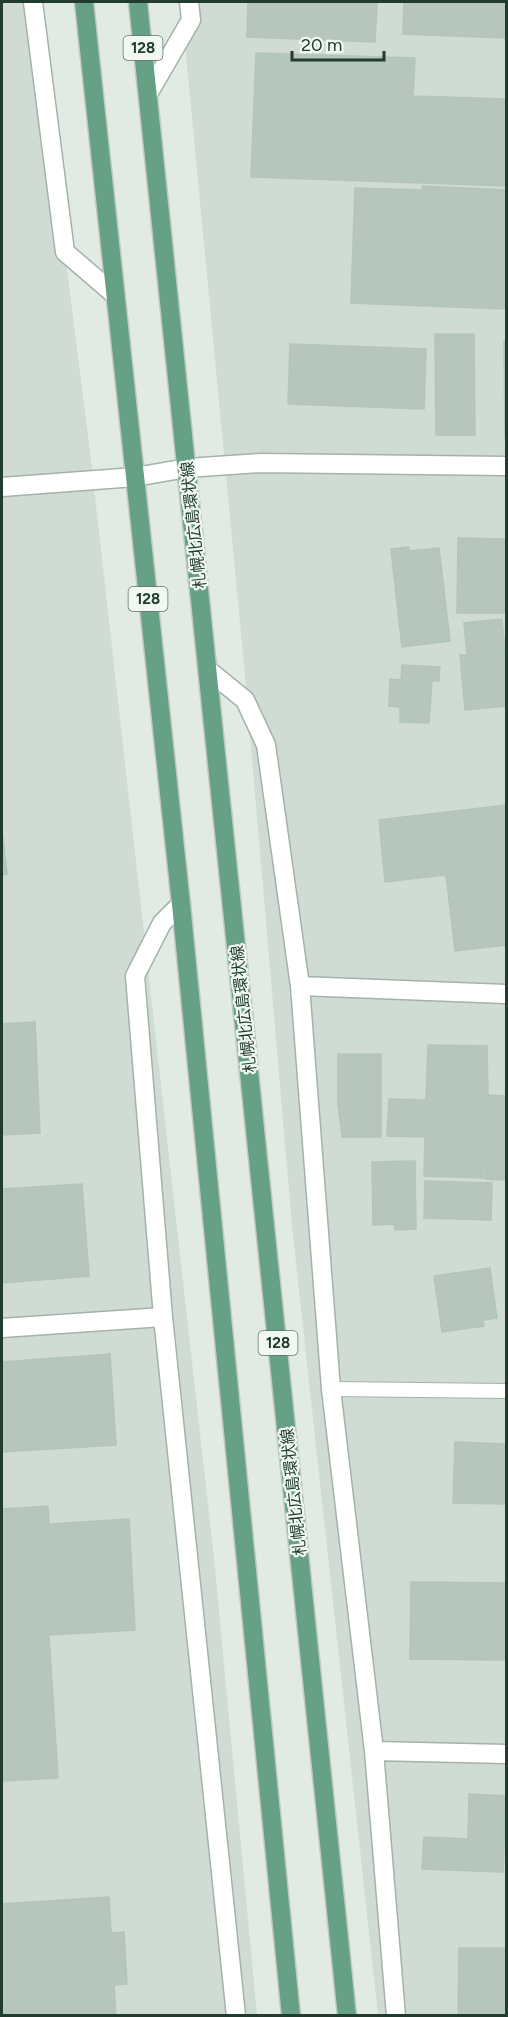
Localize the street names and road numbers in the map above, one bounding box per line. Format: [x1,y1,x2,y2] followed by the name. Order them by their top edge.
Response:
[124,36,162,60] road number: 128
[177,460,210,590] street label: 札幌北広島環状線
[128,587,168,611] road number: 128
[227,944,260,1074] street label: 札幌北広島環状線
[258,1331,298,1355] road number: 128
[277,1427,310,1557] street label: 札幌北広島環状線

